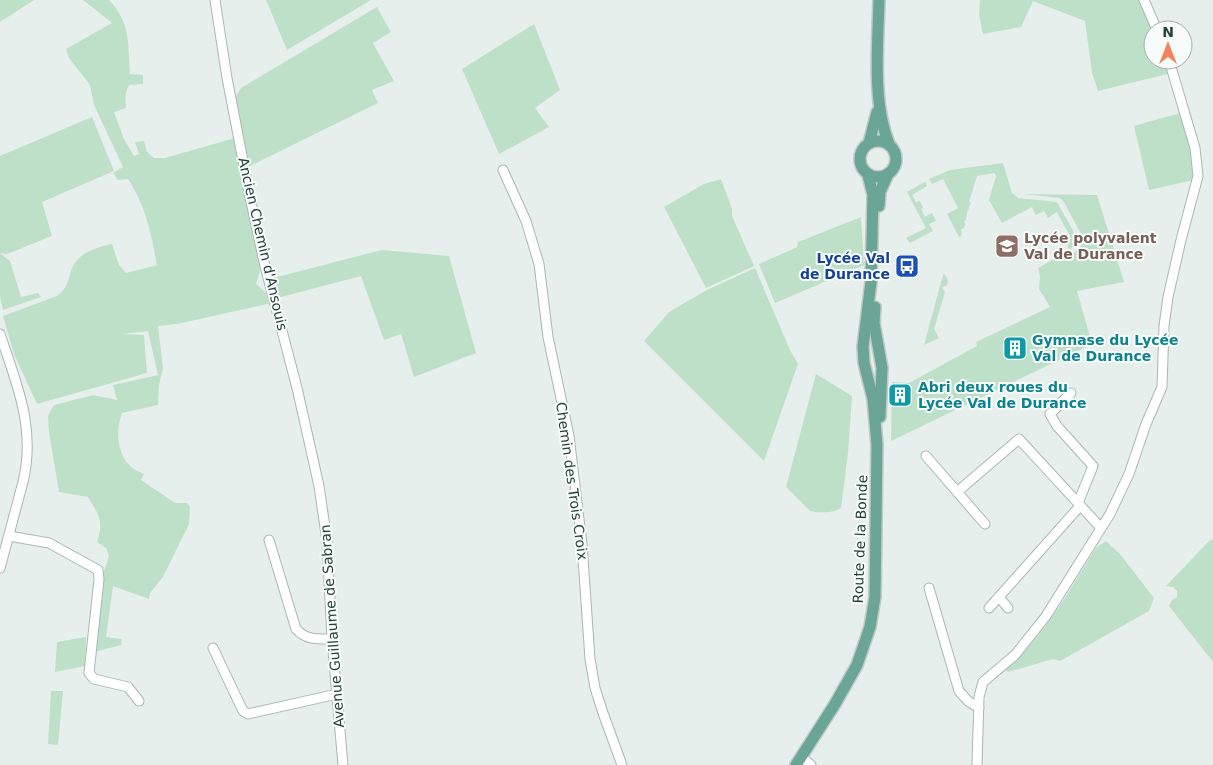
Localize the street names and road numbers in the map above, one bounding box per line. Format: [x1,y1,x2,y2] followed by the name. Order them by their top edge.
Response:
[235,156,291,332] street label: Ancien Chemin d'Ansouis
[553,401,591,561] street label: Chemin des Trois Croix
[850,475,870,603] street label: Route de la Bonde
[317,524,347,728] street label: Avenue Guillaume de Sabran

